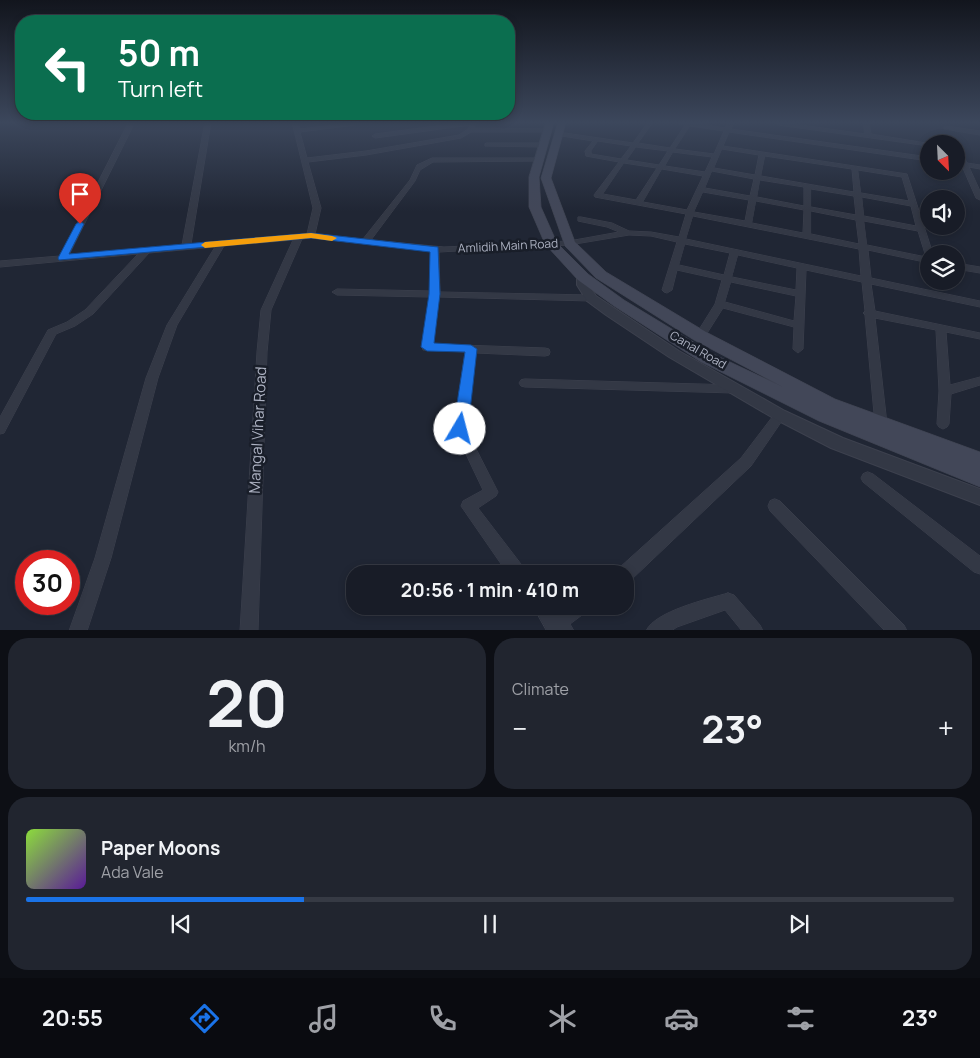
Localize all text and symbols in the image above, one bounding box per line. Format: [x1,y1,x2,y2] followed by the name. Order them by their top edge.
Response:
[118,29,200,77] text: 50 m
[35,35,100,100] icon: left
[118,74,203,104] text: Turn left
[920,135,965,180] north arrow
[920,135,965,290] map controls
[59,173,101,224] pin
[66,180,94,208] icon: arrive
[920,190,965,235] button: sound
[457,234,559,257] street label: Amlidih Main Road
[920,245,965,290] button: layers
[667,327,730,373] street label: Canal Road
[244,366,271,494] street label: Mangal Vihar Road
[433,402,485,454] position arrow
[15,550,80,615] speed limit sign: 30
[401,577,579,603] text: 20:56 · 1 min · 410 m
[206,658,288,747] text: 20
[512,678,569,700] text: Climate
[702,702,763,754] text: 23°
[512,709,527,747] text: −
[938,709,954,747] text: +
[228,735,266,757] text: km/h
[101,835,220,861] text: Paper Moons
[101,861,164,883] text: Ada Vale
[167,910,195,938] icon: previous
[476,910,504,938] icon: pause
[785,910,813,938] icon: next
[187,1001,222,1036] icon: directions
[306,1001,341,1036] icon: music
[425,1001,460,1036] icon: phone
[545,1001,580,1036] icon: climate
[664,1001,699,1036] icon: car
[783,1001,818,1036] icon: filters
[42,1003,103,1033] text: 20:55
[902,1003,938,1033] text: 23°

